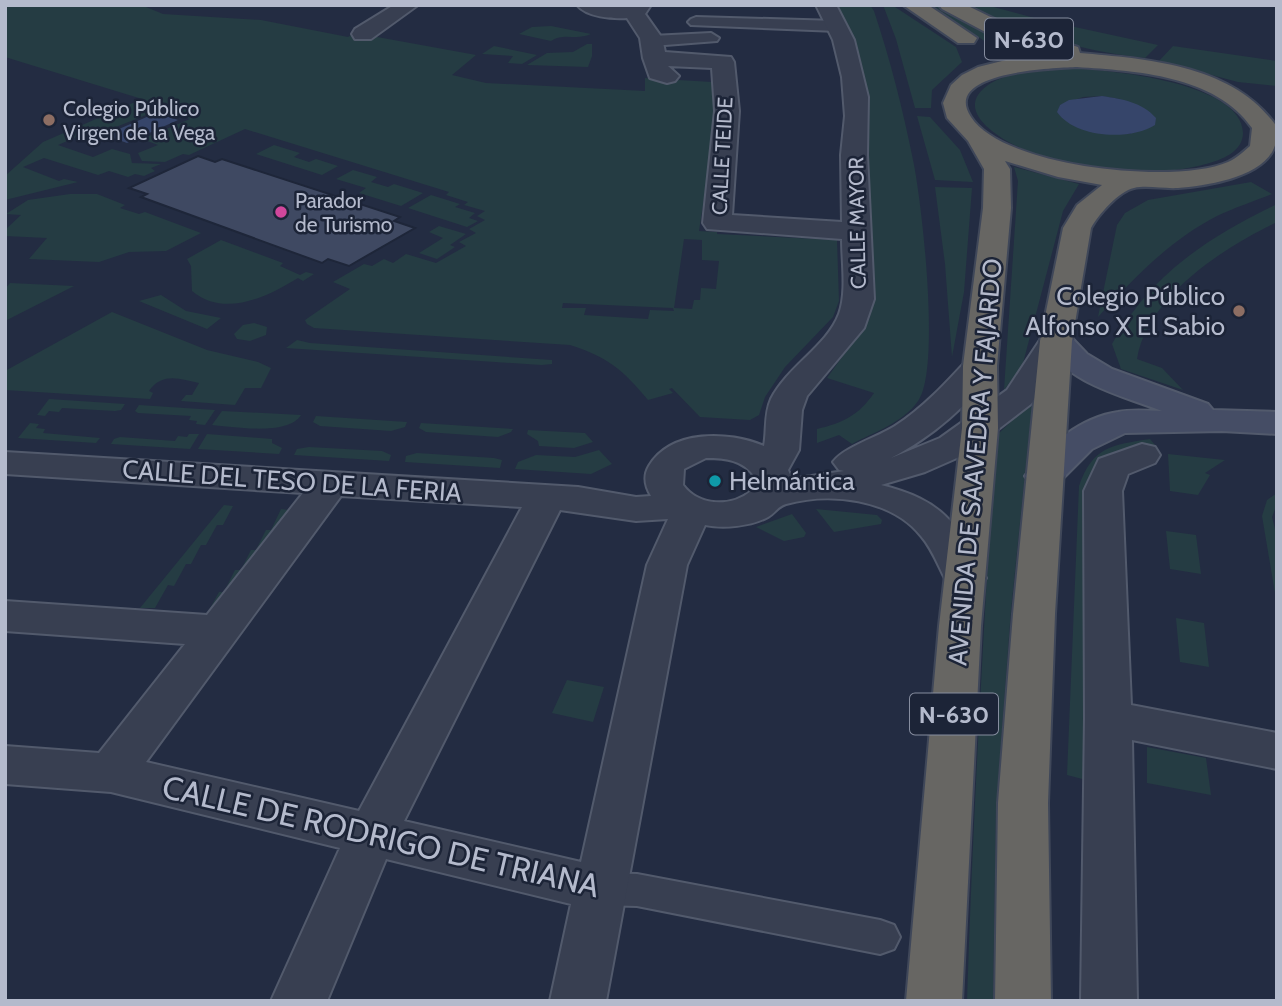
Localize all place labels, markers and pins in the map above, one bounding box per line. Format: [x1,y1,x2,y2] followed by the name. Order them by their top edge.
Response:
[63,96,215,145] place label: Colegio Público Virgen de la Vega
[41,112,57,128] marker: Colegio Público Virgen de la Vega
[295,188,392,237] place label: Parador de Turismo
[273,204,289,220] marker: Parador de Turismo
[1025,280,1225,342] place label: Colegio Público Alfonso X El Sabio
[1231,303,1247,319] marker: Colegio Público Alfonso X El Sabio
[729,465,855,497] place label: Helmántica
[707,473,723,489] marker: Helmántica

